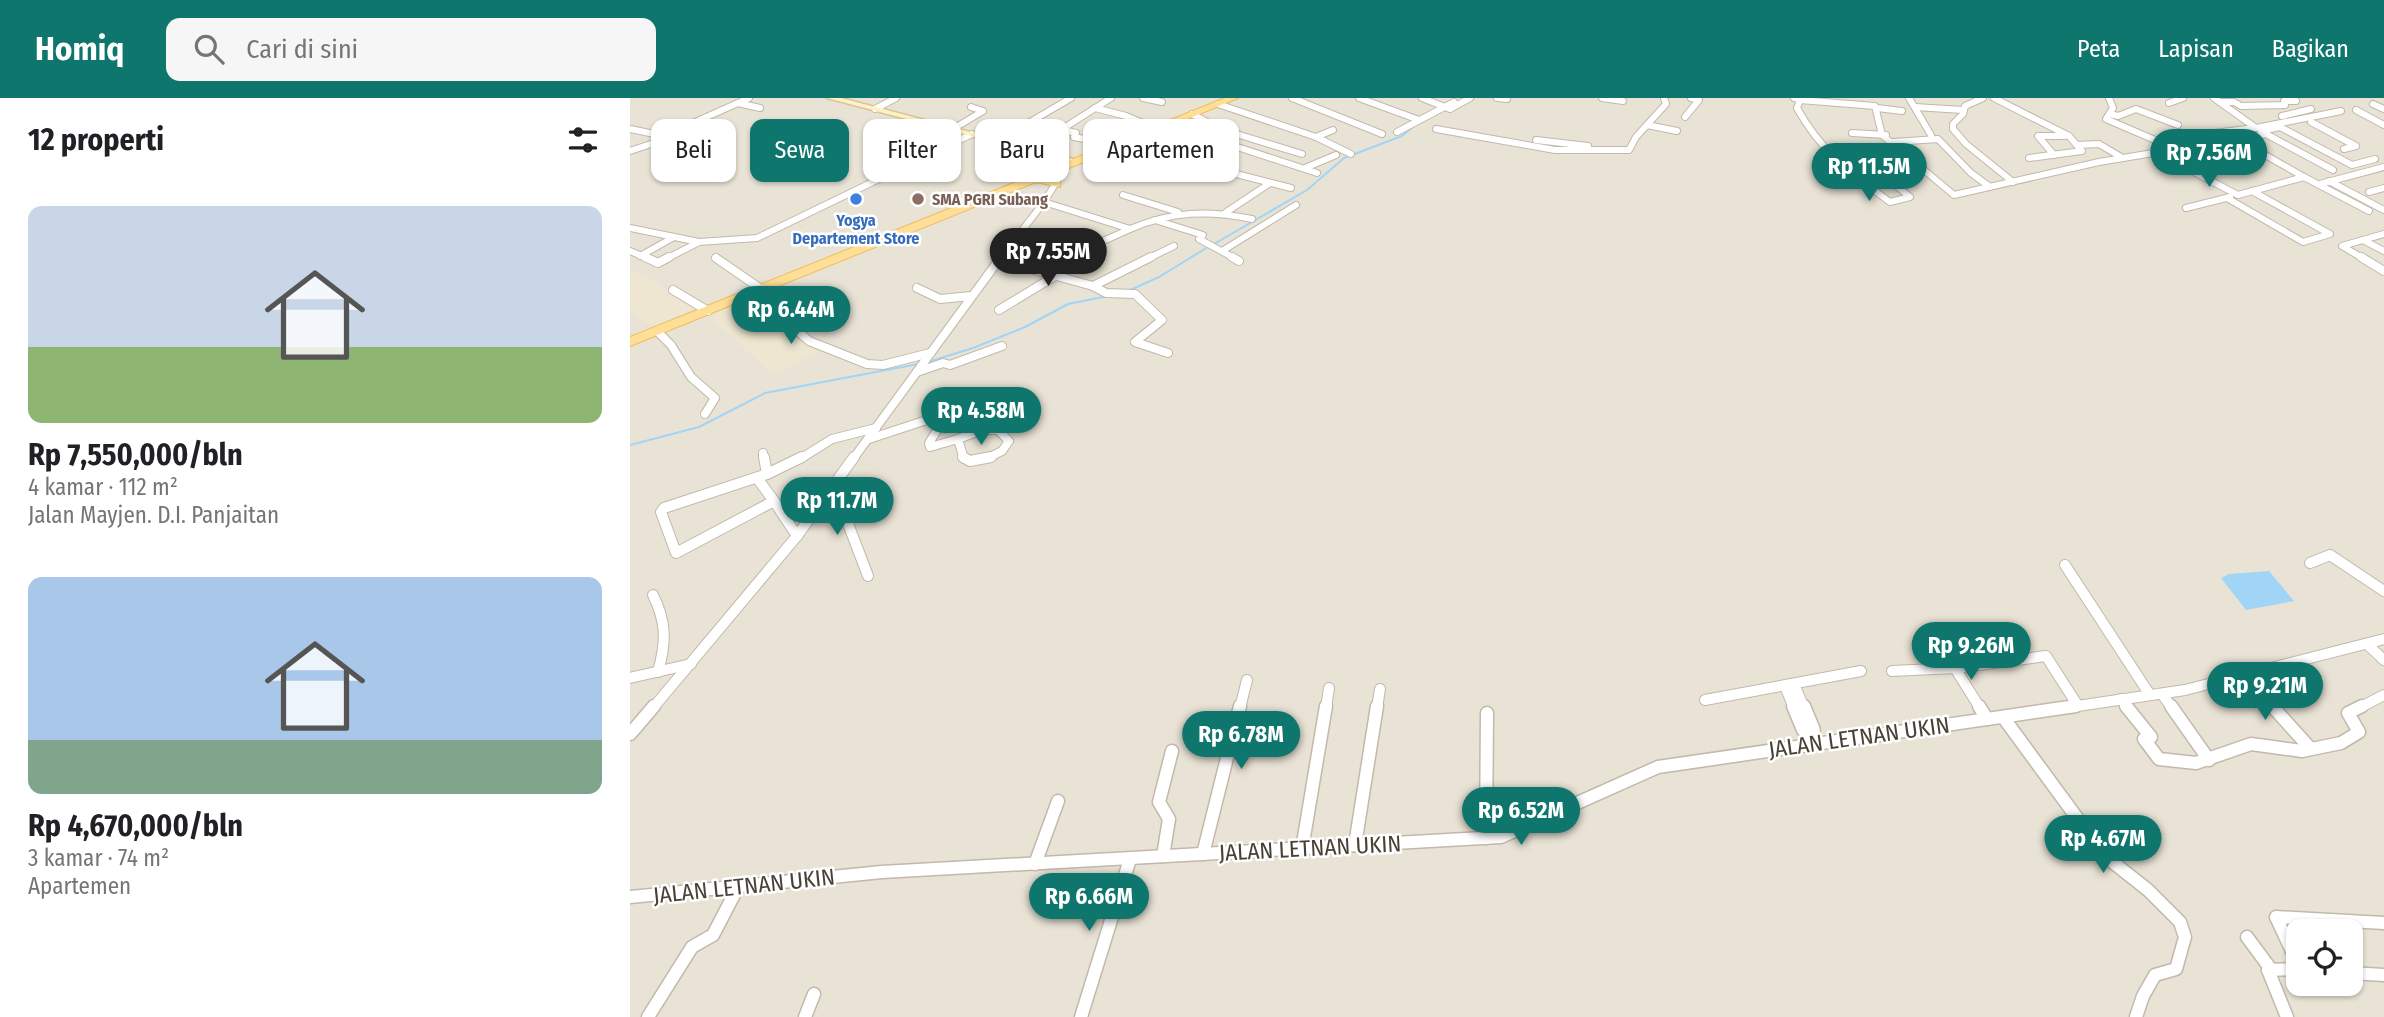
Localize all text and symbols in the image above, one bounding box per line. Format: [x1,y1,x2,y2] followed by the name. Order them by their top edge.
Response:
[166,18,656,81] search box
[35,29,124,69] text: Homiq
[190,30,228,68] icon: search
[246,34,358,65] text: Cari di sini
[2077,35,2120,63] text: Peta
[2158,35,2234,63] text: Lapisan
[2272,35,2349,63] text: Bagikan
[651,119,736,182] chip: Beli
[750,119,849,182] chip: Sewa
[863,119,961,182] chip: Filter
[975,119,1069,182] chip: Baru
[1083,119,1239,182] chip: Apartemen
[564,121,602,159] icon: filters
[28,122,164,158] text: 12 properti
[2137,130,2281,189] pin: Rp 7.56M
[2166,138,2252,166] text: Rp 7.56M
[1797,144,1941,203] pin: Rp 11.5M
[1828,152,1910,180] text: Rp 11.5M
[932,190,1048,209] place label: SMA PGRI Subang
[848,191,864,207] marker: Yogya Departement Store
[910,191,926,207] marker: SMA PGRI Subang
[793,211,919,248] place label: Yogya Departement Store
[976,228,1120,288] pin: Rp 7.55M
[1006,237,1090,265] text: Rp 7.55M
[252,252,378,378] icon: home
[719,286,863,346] pin: Rp 6.44M
[747,295,835,323] text: Rp 6.44M
[909,388,1053,447] pin: Rp 4.58M
[937,396,1025,424] text: Rp 4.58M
[28,437,243,473] text: Rp 7,550,000/bln
[28,473,178,501] text: 4 kamar · 112 m²
[765,478,909,537] pin: Rp 11.7M
[797,486,877,514] text: Rp 11.7M
[28,501,279,529] text: Jalan Mayjen. D.I. Panjaitan
[1899,622,2043,682] pin: Rp 9.26M
[252,623,378,749] icon: home
[1928,631,2014,659] text: Rp 9.26M
[2193,662,2337,722] pin: Rp 9.21M
[2223,671,2307,699] text: Rp 9.21M
[1767,710,1951,764] street label: JALAN LETNAN UKIN
[1169,712,1313,771] pin: Rp 6.78M
[1198,720,1284,748] text: Rp 6.78M
[1449,788,1593,847] pin: Rp 6.52M
[1478,796,1564,824] text: Rp 6.52M
[28,808,243,844] text: Rp 4,670,000/bln
[2031,816,2175,875] pin: Rp 4.67M
[2060,824,2146,852] text: Rp 4.67M
[1218,829,1402,867] street label: JALAN LETNAN UKIN
[28,844,169,872] text: 3 kamar · 74 m²
[652,863,836,909] street label: JALAN LETNAN UKIN
[28,872,131,900] text: Apartemen
[1017,874,1161,933] pin: Rp 6.66M
[1045,882,1133,910] text: Rp 6.66M
[2286,919,2363,996] map controls
[2286,919,2363,996] button: locate

